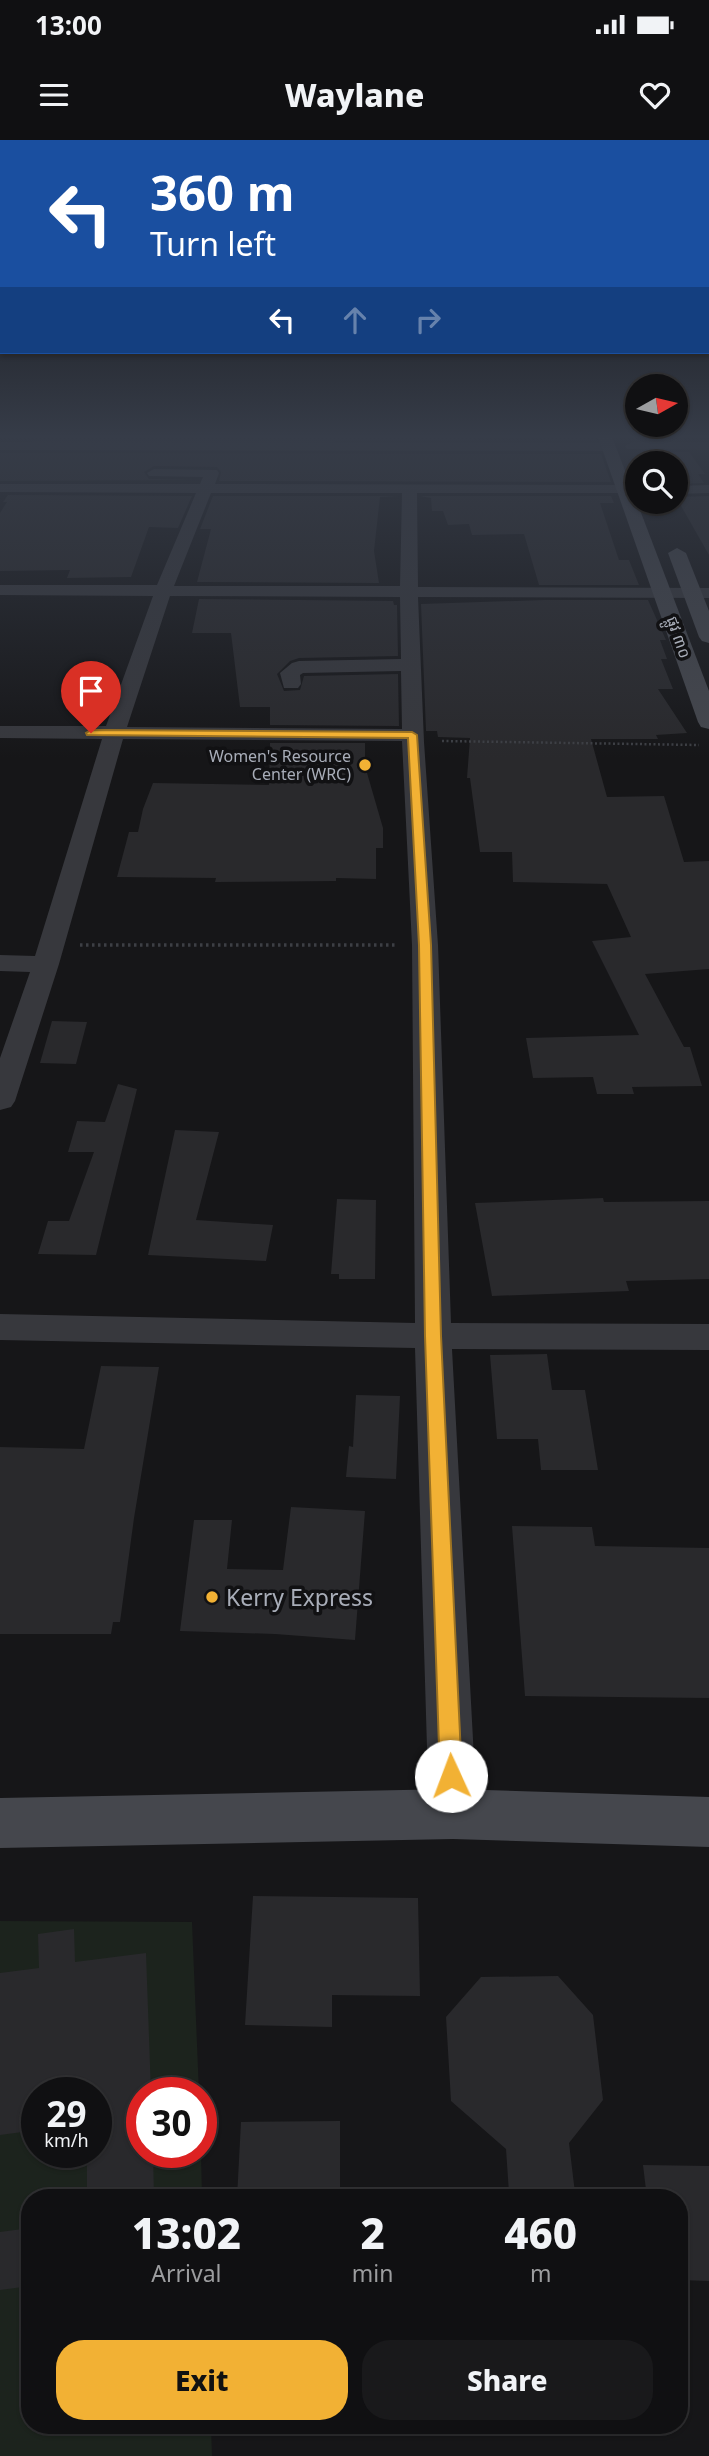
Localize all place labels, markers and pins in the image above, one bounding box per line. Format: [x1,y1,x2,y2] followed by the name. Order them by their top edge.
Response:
[61,661,121,733] pin
[209,745,351,785] place label: Women's Resource Center (WRC)
[357,757,373,773] marker: Women's Resource Center (WRC)
[226,1581,373,1613] place label: Kerry Express
[204,1589,220,1605] marker: Kerry Express

